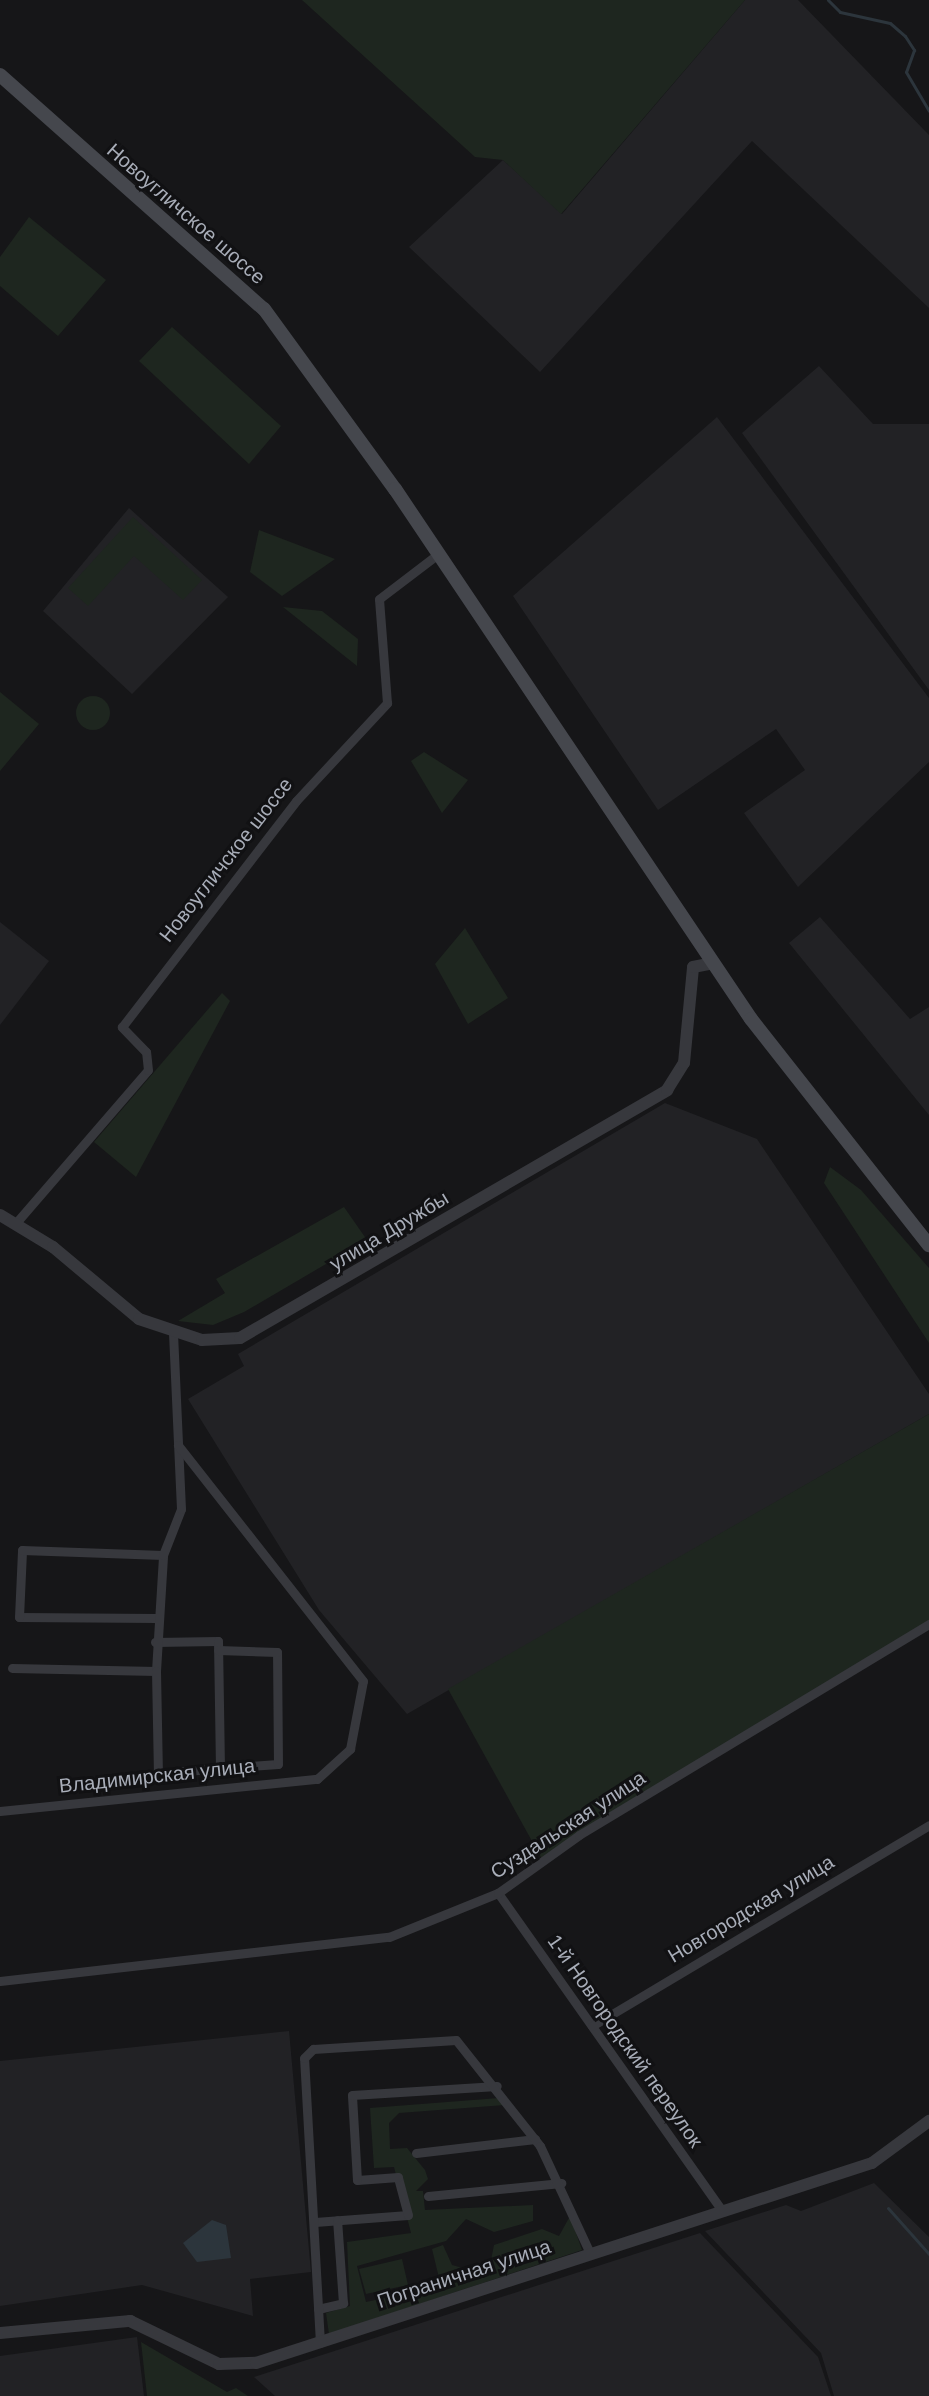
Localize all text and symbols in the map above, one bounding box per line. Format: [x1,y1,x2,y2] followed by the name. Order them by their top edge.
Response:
[102,139,270,289] street label: Новоугличское шоссе
[154,773,298,947] street label: Новоугличское шоссе
[325,1186,453,1276] street label: улица Дружбы
[58,1754,256,1798] street label: Владимирская улица
[486,1766,650,1884] street label: Суздальская улица
[664,1850,838,1968] street label: Новгородская улица
[542,1930,708,2152] street label: 1-й Новгородский переулок
[374,2235,554,2313] street label: Пограничная улица

